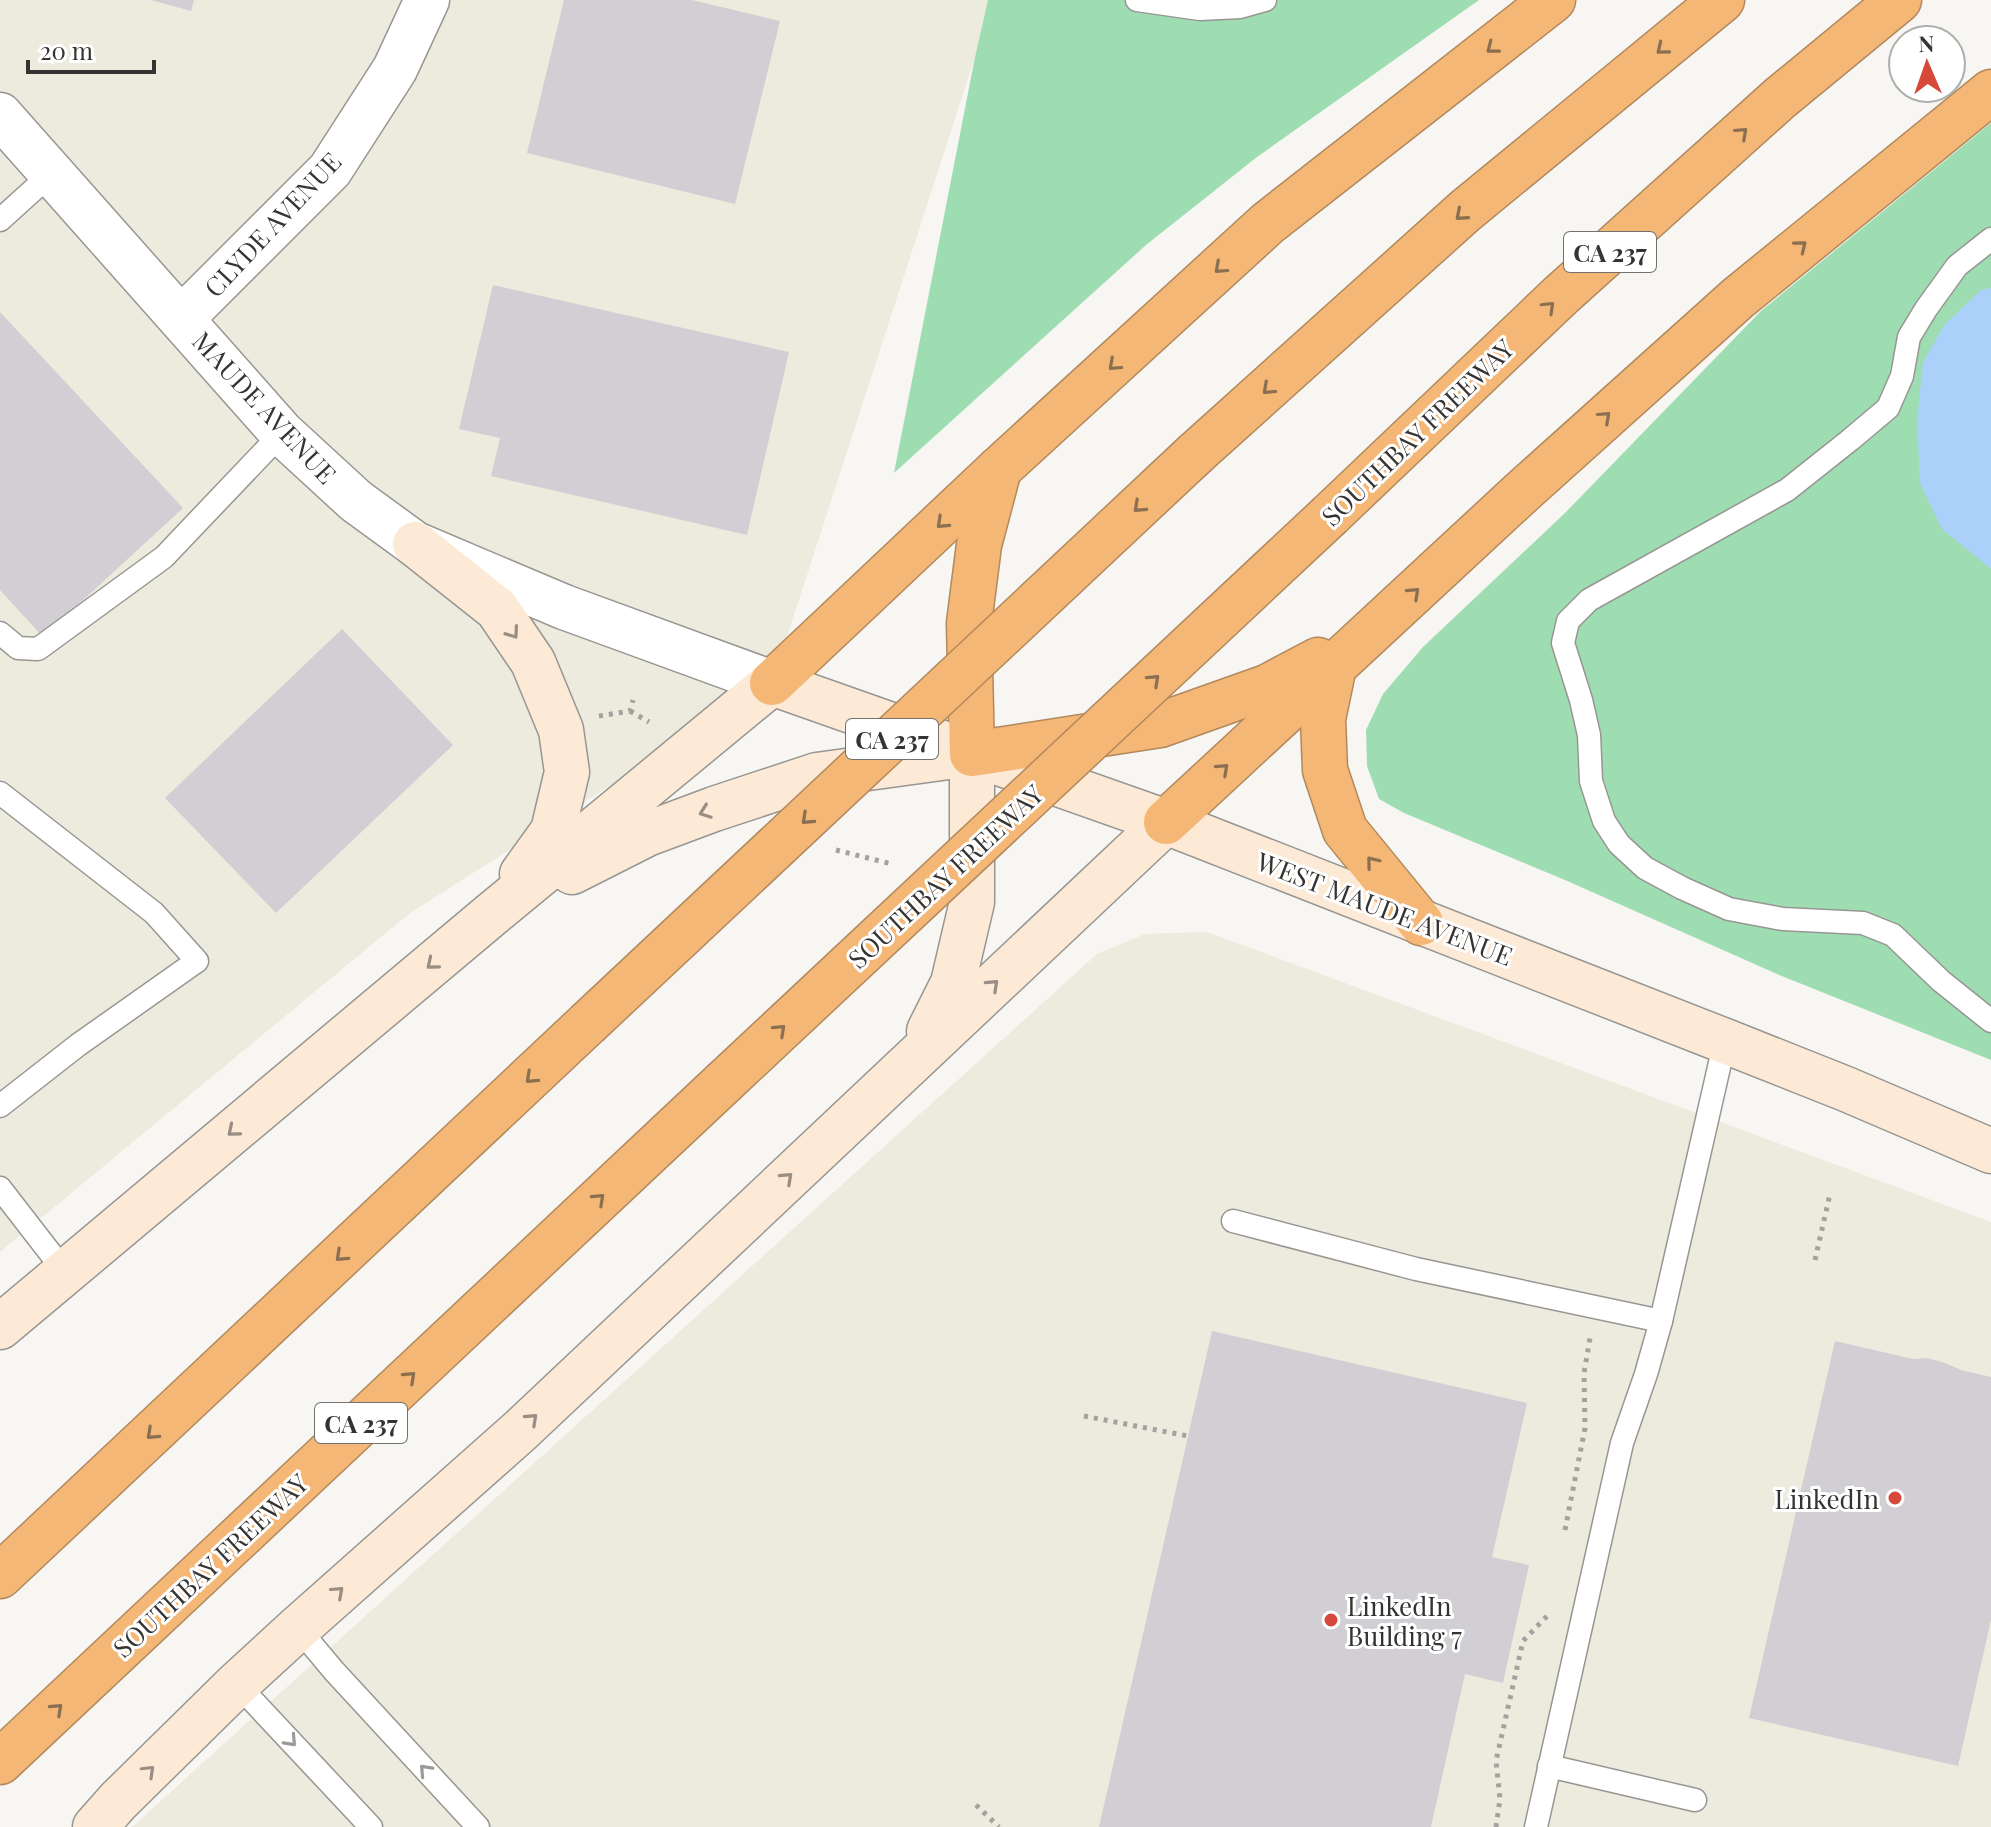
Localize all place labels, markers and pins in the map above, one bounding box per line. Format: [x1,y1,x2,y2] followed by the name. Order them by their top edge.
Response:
[1774,1481,1879,1516] place label: LinkedIn
[1886,1489,1904,1507] marker: LinkedIn
[1347,1588,1462,1653] place label: LinkedIn Building 7
[1322,1611,1340,1629] marker: LinkedIn Building 7

